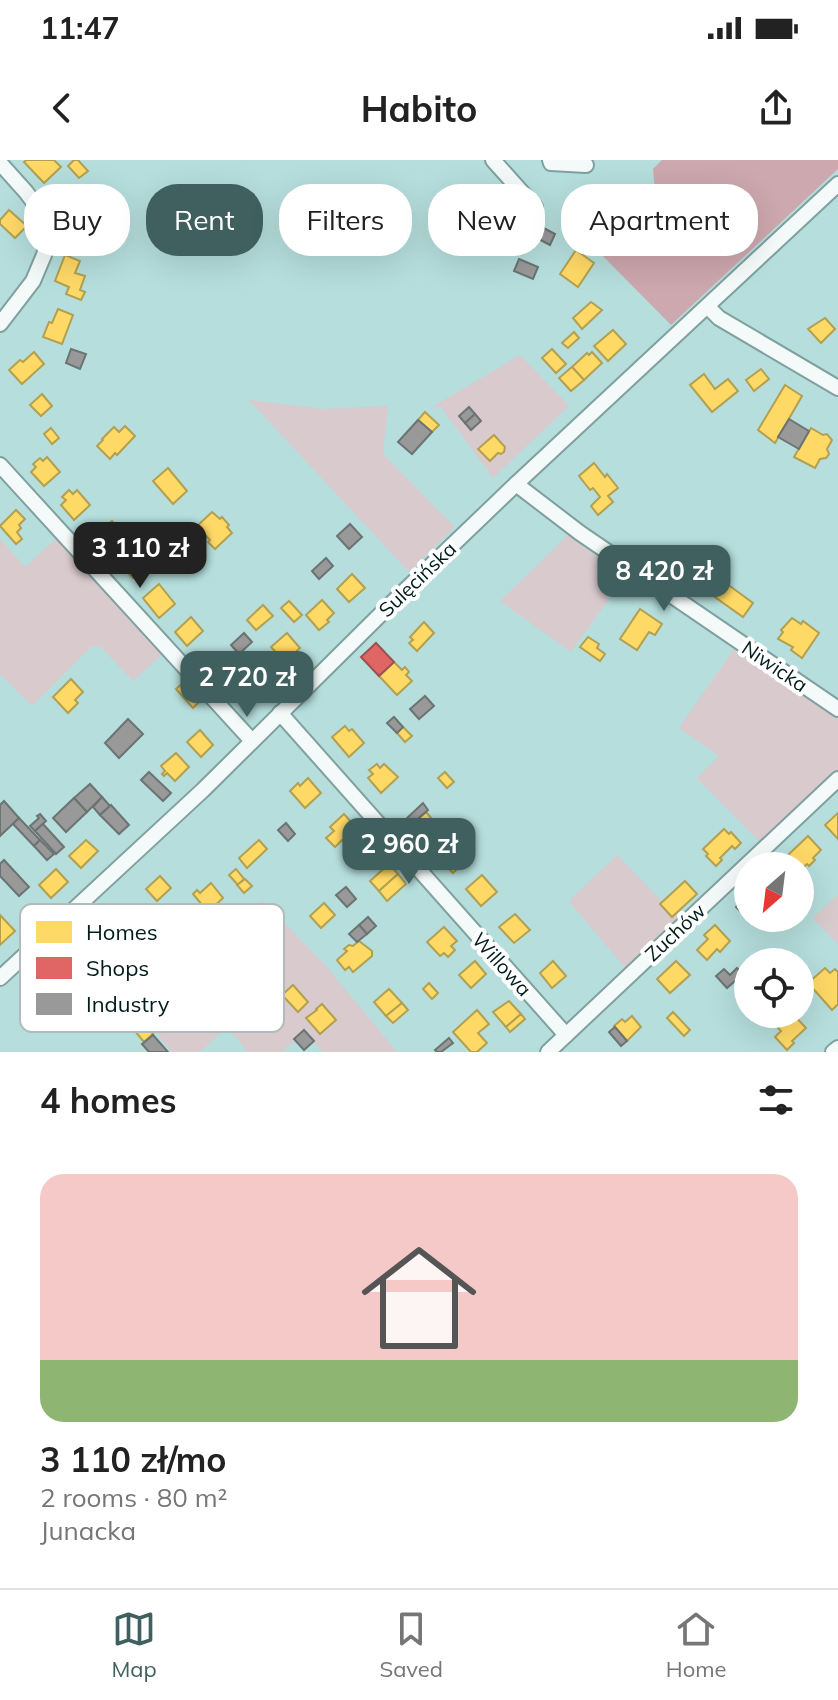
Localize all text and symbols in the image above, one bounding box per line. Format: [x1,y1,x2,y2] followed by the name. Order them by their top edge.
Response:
[40,9,119,47] text: 11:47
[40,86,84,130] icon: back
[361,86,477,131] text: Habito
[754,86,798,130] icon: share
[24,184,130,256] chip: Buy
[146,184,263,256] chip: Rent
[279,184,412,256] chip: Filters
[428,184,545,256] chip: New
[561,184,758,256] chip: Apartment
[57,522,223,590] pin: 3 110 zł
[91,531,189,564] text: 3 110 zł
[373,536,461,622] street label: Sulęcińska
[581,545,747,613] pin: 8 420 zł
[615,554,713,587] text: 8 420 zł
[737,635,813,697] street label: Niwicka
[164,651,330,719] pin: 2 720 zł
[198,660,296,693] text: 2 720 zł
[326,818,492,886] pin: 2 960 zł
[360,827,458,860] text: 2 960 zł
[734,852,814,932] north arrow
[734,852,814,1028] map controls
[640,898,710,966] street label: Zuchów
[20,904,284,1032] legend
[86,918,158,946] text: Homes
[467,927,537,1001] street label: Willowa
[734,948,814,1028] button: locate
[86,954,149,982] text: Shops
[86,990,170,1018] text: Industry
[754,1078,798,1122] icon: filters
[40,1079,177,1122] text: 4 homes
[347,1226,491,1370] icon: home
[40,1438,226,1481] text: 3 110 zł/mo
[40,1481,227,1514] text: 2 rooms · 80 m²
[40,1514,136,1547] text: Junacka
[111,1607,157,1683] tab: Map
[380,1607,443,1683] tab: Saved
[666,1607,727,1683] tab: Home

